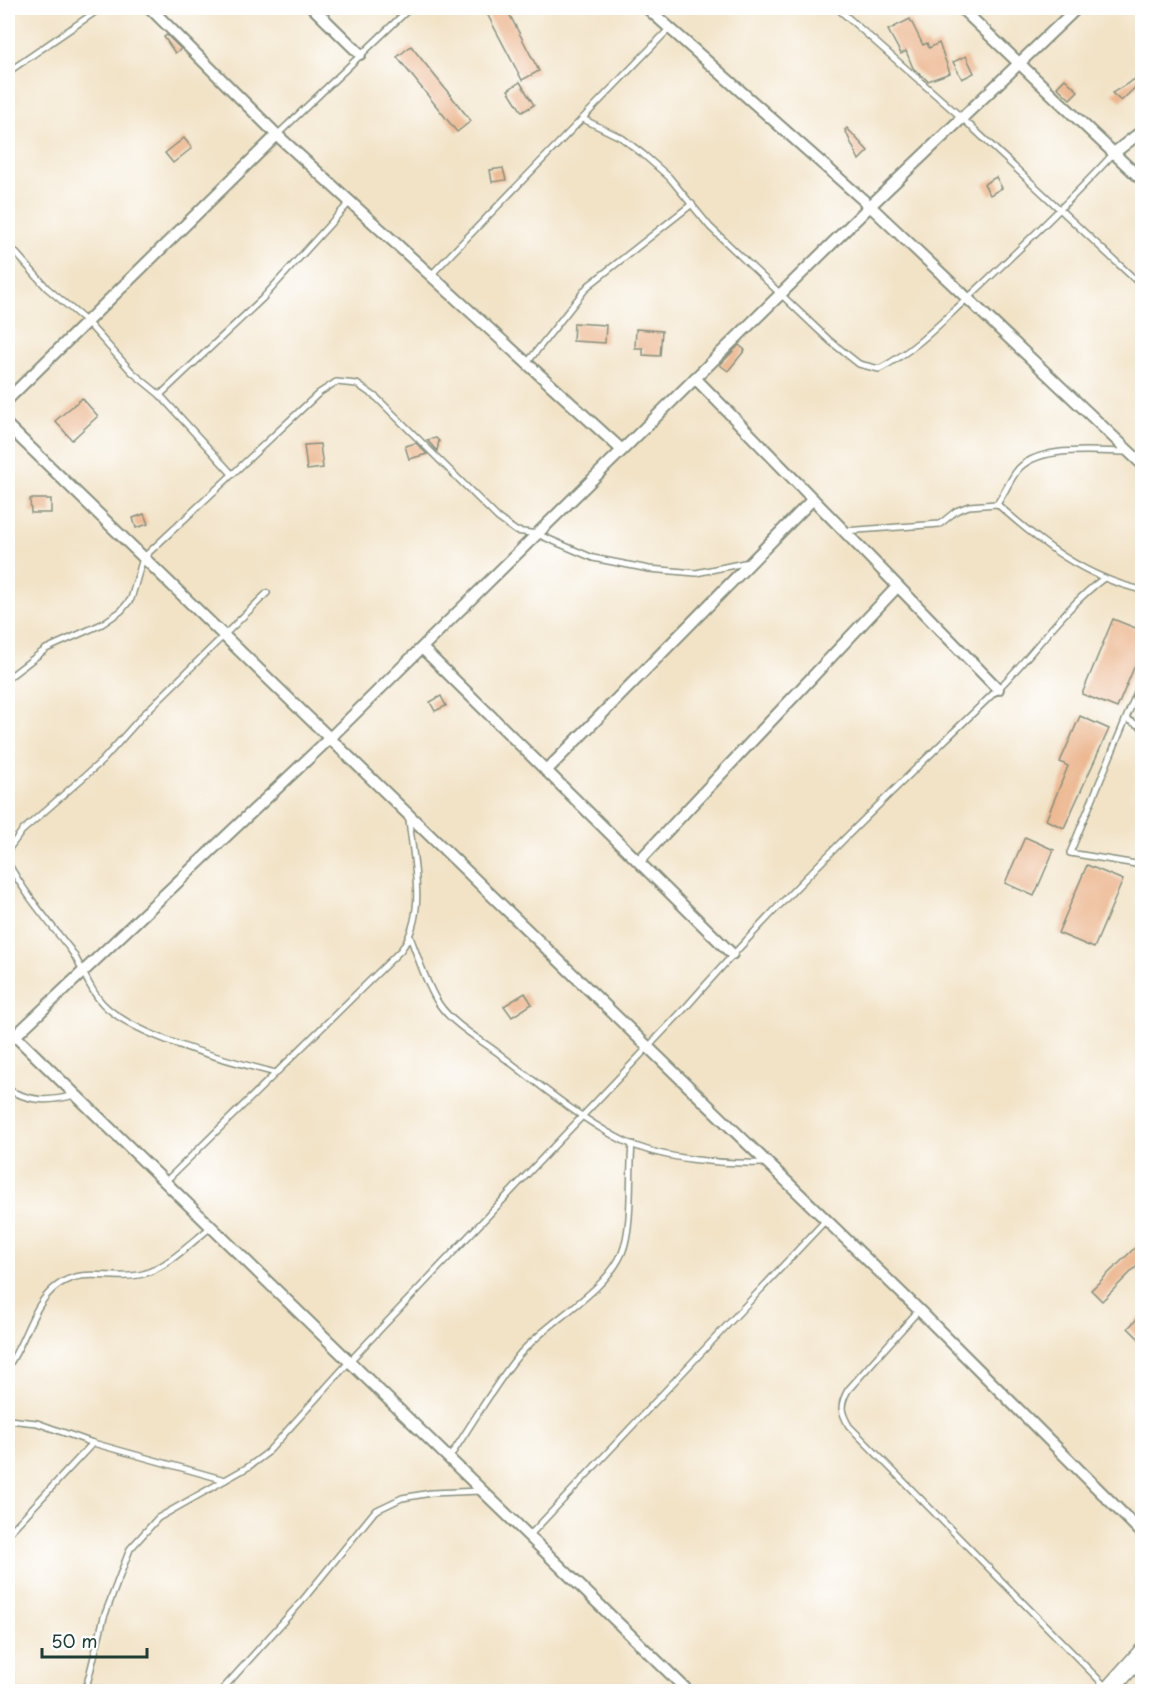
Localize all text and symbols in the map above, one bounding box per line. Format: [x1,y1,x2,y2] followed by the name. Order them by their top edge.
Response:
[42,1621,147,1659] scale bar
[51,1627,98,1654] text: 50 m

